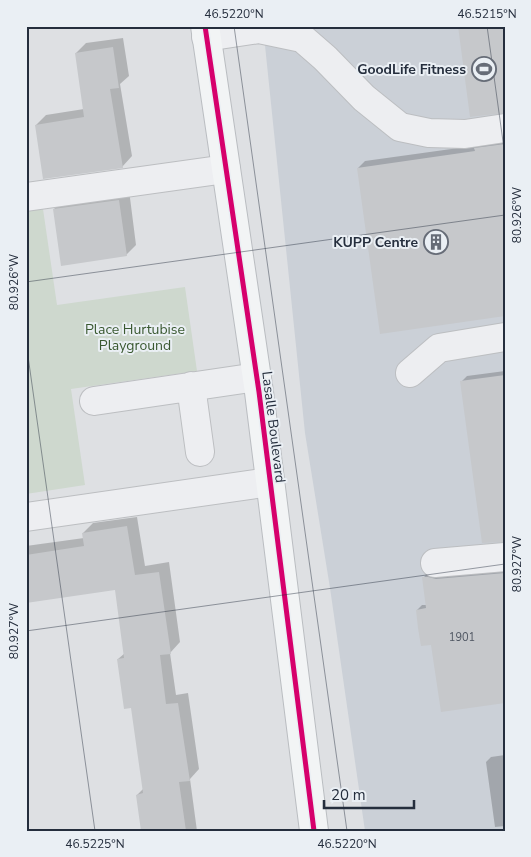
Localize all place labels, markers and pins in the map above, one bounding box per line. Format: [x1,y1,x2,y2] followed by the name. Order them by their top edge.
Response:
[471,56,497,82] sports icon: GoodLife Fitness
[357,60,466,79] place label: GoodLife Fitness
[423,229,449,255] building icon: KUPP Centre
[333,233,418,252] place label: KUPP Centre

